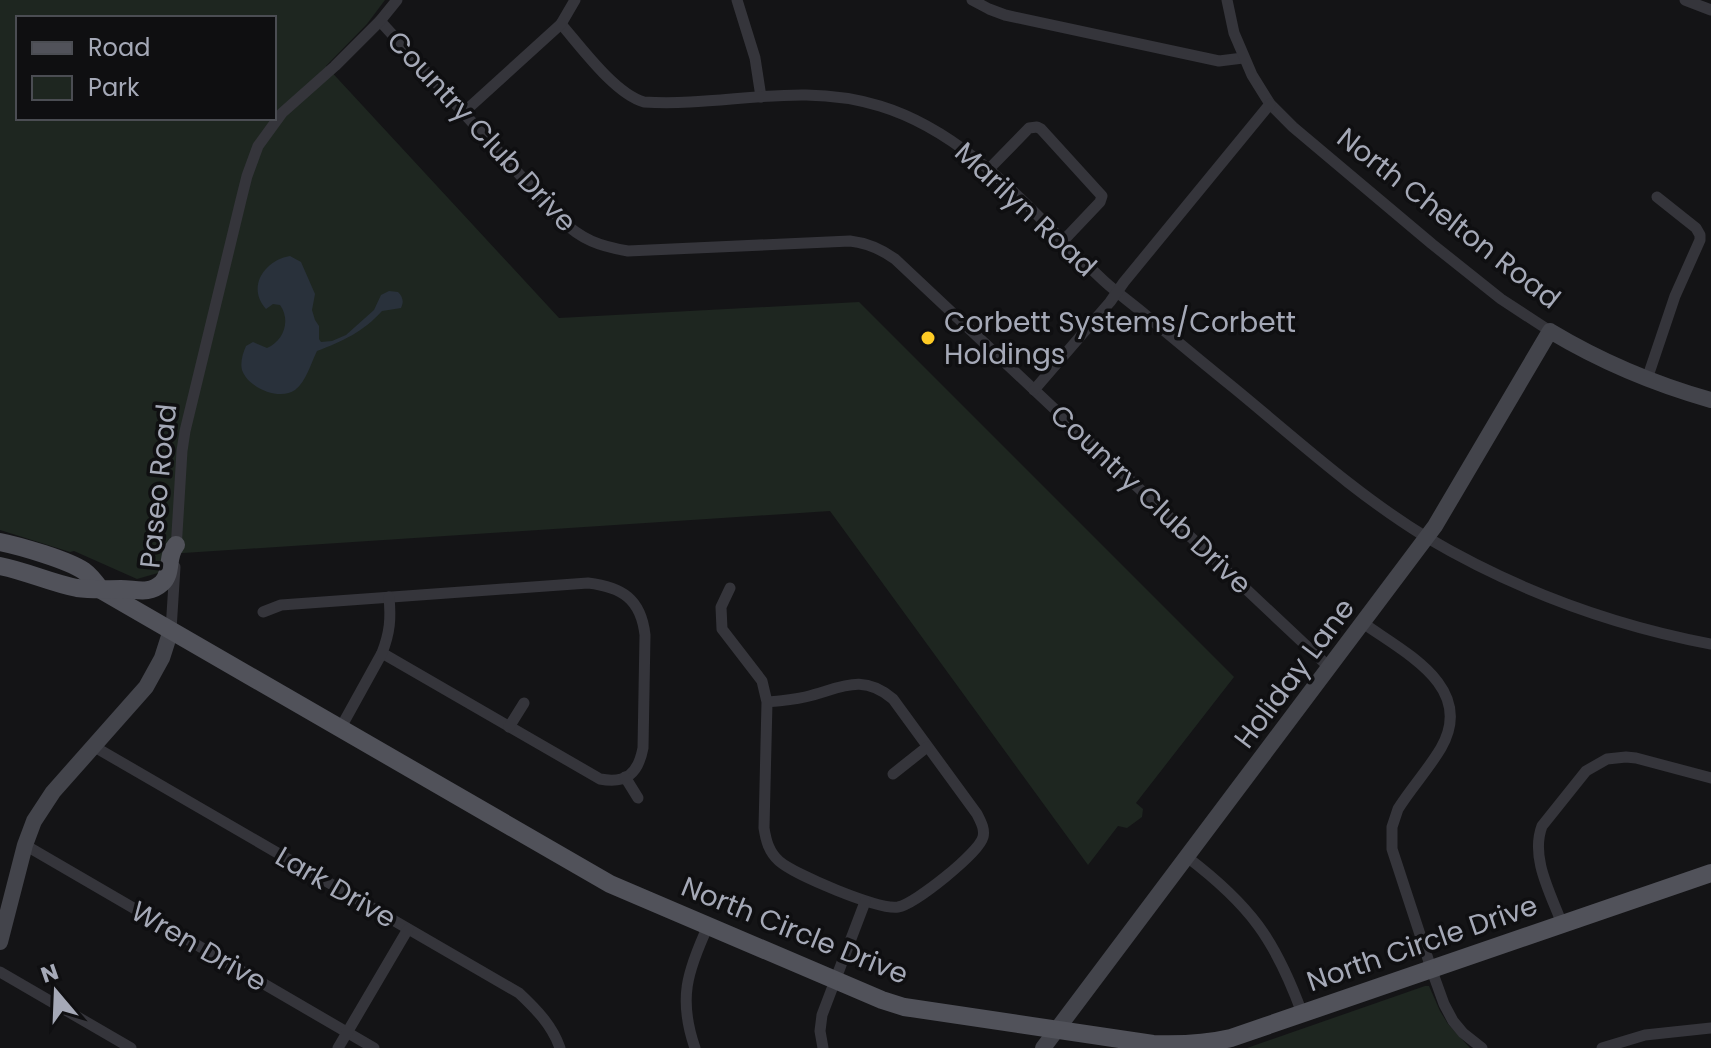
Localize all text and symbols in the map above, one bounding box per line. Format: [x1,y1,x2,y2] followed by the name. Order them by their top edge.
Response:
[16,16,276,120] legend
[378,22,585,241] street label: Country Club Drive
[88,31,150,64] text: Road
[88,71,140,104] text: Park
[1329,119,1569,318] street label: North Chelton Road
[946,133,1105,285] street label: Marilyn Road
[944,303,1296,374] place label: Corbett Systems/Corbett Holdings
[919,329,937,347] marker: Corbett Systems/Corbett Holdings
[1041,396,1260,603] street label: Country Club Drive
[130,402,187,570] street label: Paseo Road
[1225,590,1364,756] street label: Holiday Lane
[268,837,403,938] street label: Lark Drive
[676,867,914,994] street label: North Circle Drive
[1302,886,1543,1001] street label: North Circle Drive
[124,892,274,1001] street label: Wren Drive
[16,952,96,1032] north arrow
[37,956,63,991] text: N

